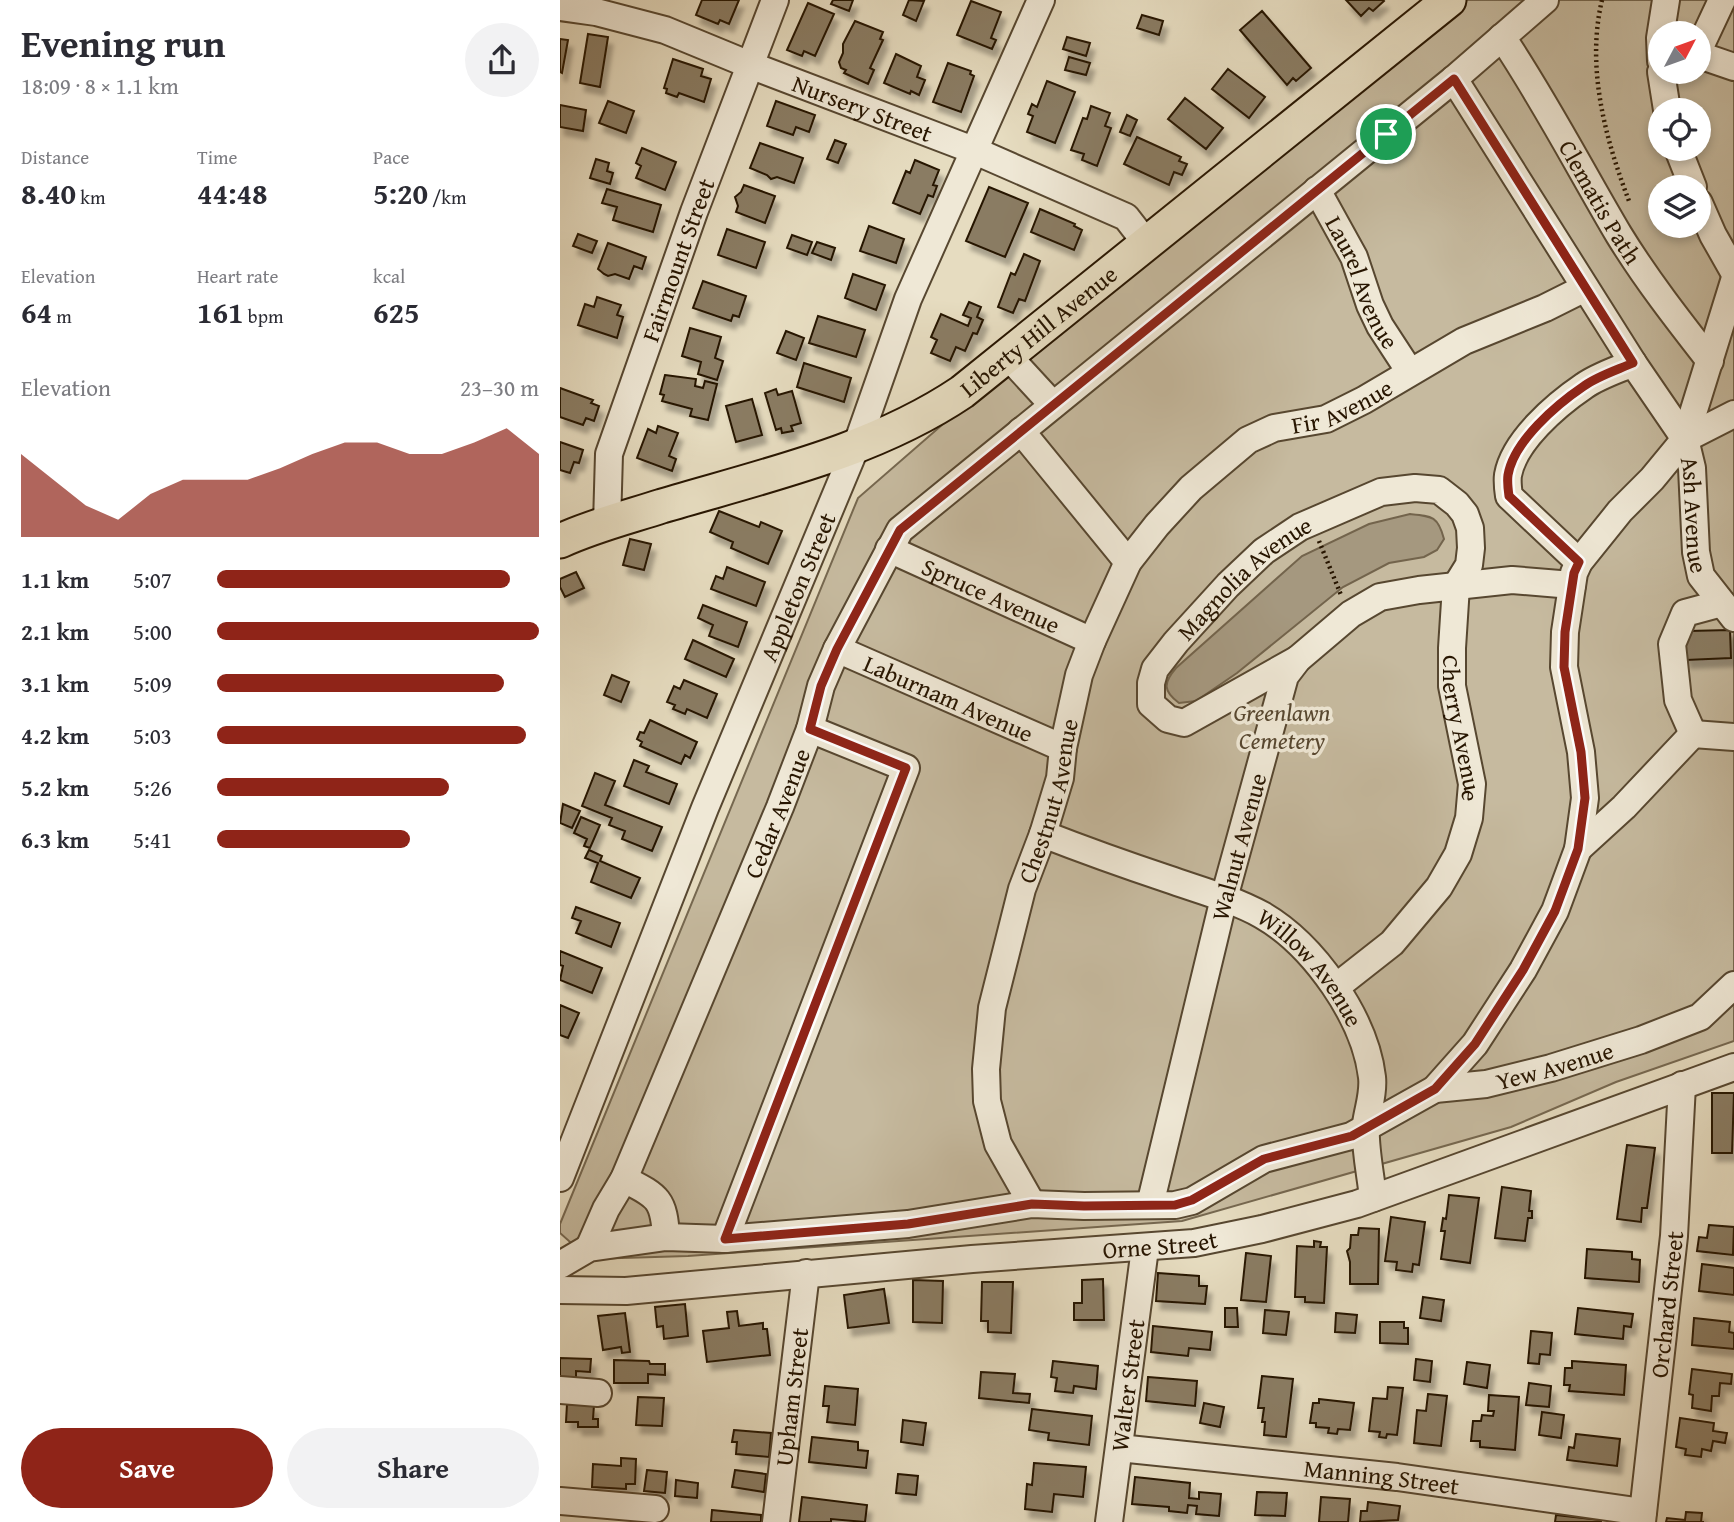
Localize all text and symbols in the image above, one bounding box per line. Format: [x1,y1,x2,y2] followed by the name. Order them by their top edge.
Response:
[21,15,225,71] text: Evening run
[1648,21,1712,84] north arrow
[1648,21,1711,238] map controls
[465,23,539,97] button: share
[787,65,938,151] street label: Nursery Street
[21,69,179,102] text: 18:09 · 8 × 1.1 km
[1648,98,1711,161] button: locate
[1356,104,1416,164] pin
[1367,115,1405,153] icon: arrive
[1551,133,1651,271] street label: Clematis Path
[21,143,89,171] text: Distance
[197,143,237,171] text: Time
[373,143,410,171] text: Pace
[21,171,76,215] text: 8.40
[197,171,268,215] text: 44:48
[373,171,428,215] text: 5:20
[632,172,723,346] street label: Fairmount Street
[1648,175,1711,238] button: layers
[76,183,105,211] text: km
[428,183,466,211] text: /km
[1317,209,1408,356] street label: Laurel Avenue
[952,257,1124,405] street label: Liberty Hill Avenue
[21,262,95,290] text: Elevation
[197,262,278,290] text: Heart rate
[373,262,405,290] text: kcal
[21,290,52,334] text: 64
[197,290,244,334] text: 161
[373,290,420,334] text: 625
[52,302,72,330] text: m
[244,302,283,330] text: bpm
[1289,370,1399,442] street label: Fir Avenue
[21,371,111,404] text: Elevation
[460,371,539,404] text: 23–30 m
[1672,453,1717,576] street label: Ash Avenue
[751,506,844,667] street label: Appleton Street
[1168,507,1317,648] street label: Magnolia Avenue
[916,549,1066,642] street label: Spruce Avenue
[21,563,89,596] text: 1.1 km
[133,563,172,596] text: 5:07
[21,615,89,648] text: 2.1 km
[133,615,172,648] text: 5:00
[858,645,1039,750] street label: Laburnam Avenue
[1434,655,1490,803] street label: Cherry Avenue
[21,667,89,700] text: 3.1 km
[133,667,172,700] text: 5:09
[1234,695,1330,758] park label: Greenlawn Cemetery
[1008,715,1087,888] street label: Chestnut Avenue
[21,719,89,752] text: 4.2 km
[133,719,172,752] text: 5:03
[735,743,819,884] street label: Cedar Avenue
[1202,769,1275,924] street label: Walnut Avenue
[21,771,89,804] text: 5.2 km
[133,771,172,804] text: 5:26
[21,823,89,856] text: 6.3 km
[133,823,172,856] text: 5:41
[1251,899,1372,1032] street label: Willow Avenue
[1492,1032,1618,1098] street label: Yew Avenue
[1101,1221,1221,1267] street label: Orne Street
[1641,1229,1692,1380] street label: Orchard Street
[1101,1316,1153,1454] street label: Walter Street
[765,1325,817,1468] street label: Upham Street
[21,1428,273,1508] button: Save
[287,1428,539,1508] button: Share
[1302,1450,1462,1503] street label: Manning Street

